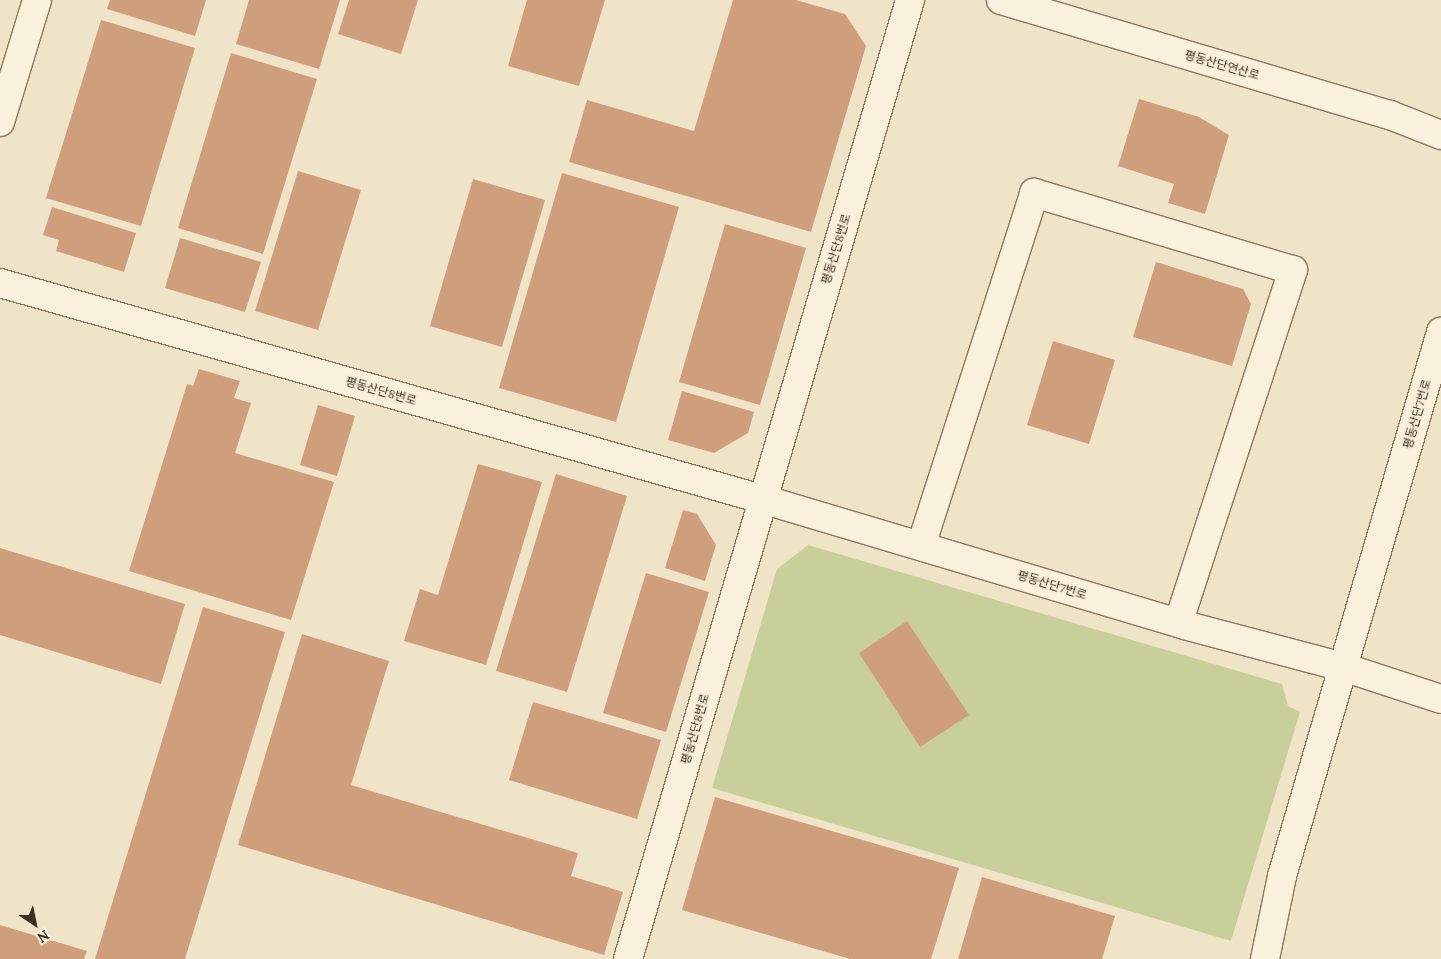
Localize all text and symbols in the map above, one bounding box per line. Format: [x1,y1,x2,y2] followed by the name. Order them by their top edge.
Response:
[1183,47,1261,83] street label: 평동산단연산로
[818,212,854,286] street label: 평동산단8번로
[344,374,418,408] street label: 평동산단8번로
[1400,378,1434,450] street label: 평동산단7번로
[1016,568,1088,602] street label: 평동산단7번로
[678,692,712,766] street label: 평동산단8번로
[10,899,60,949] north arrow
[34,926,53,947] text: N

